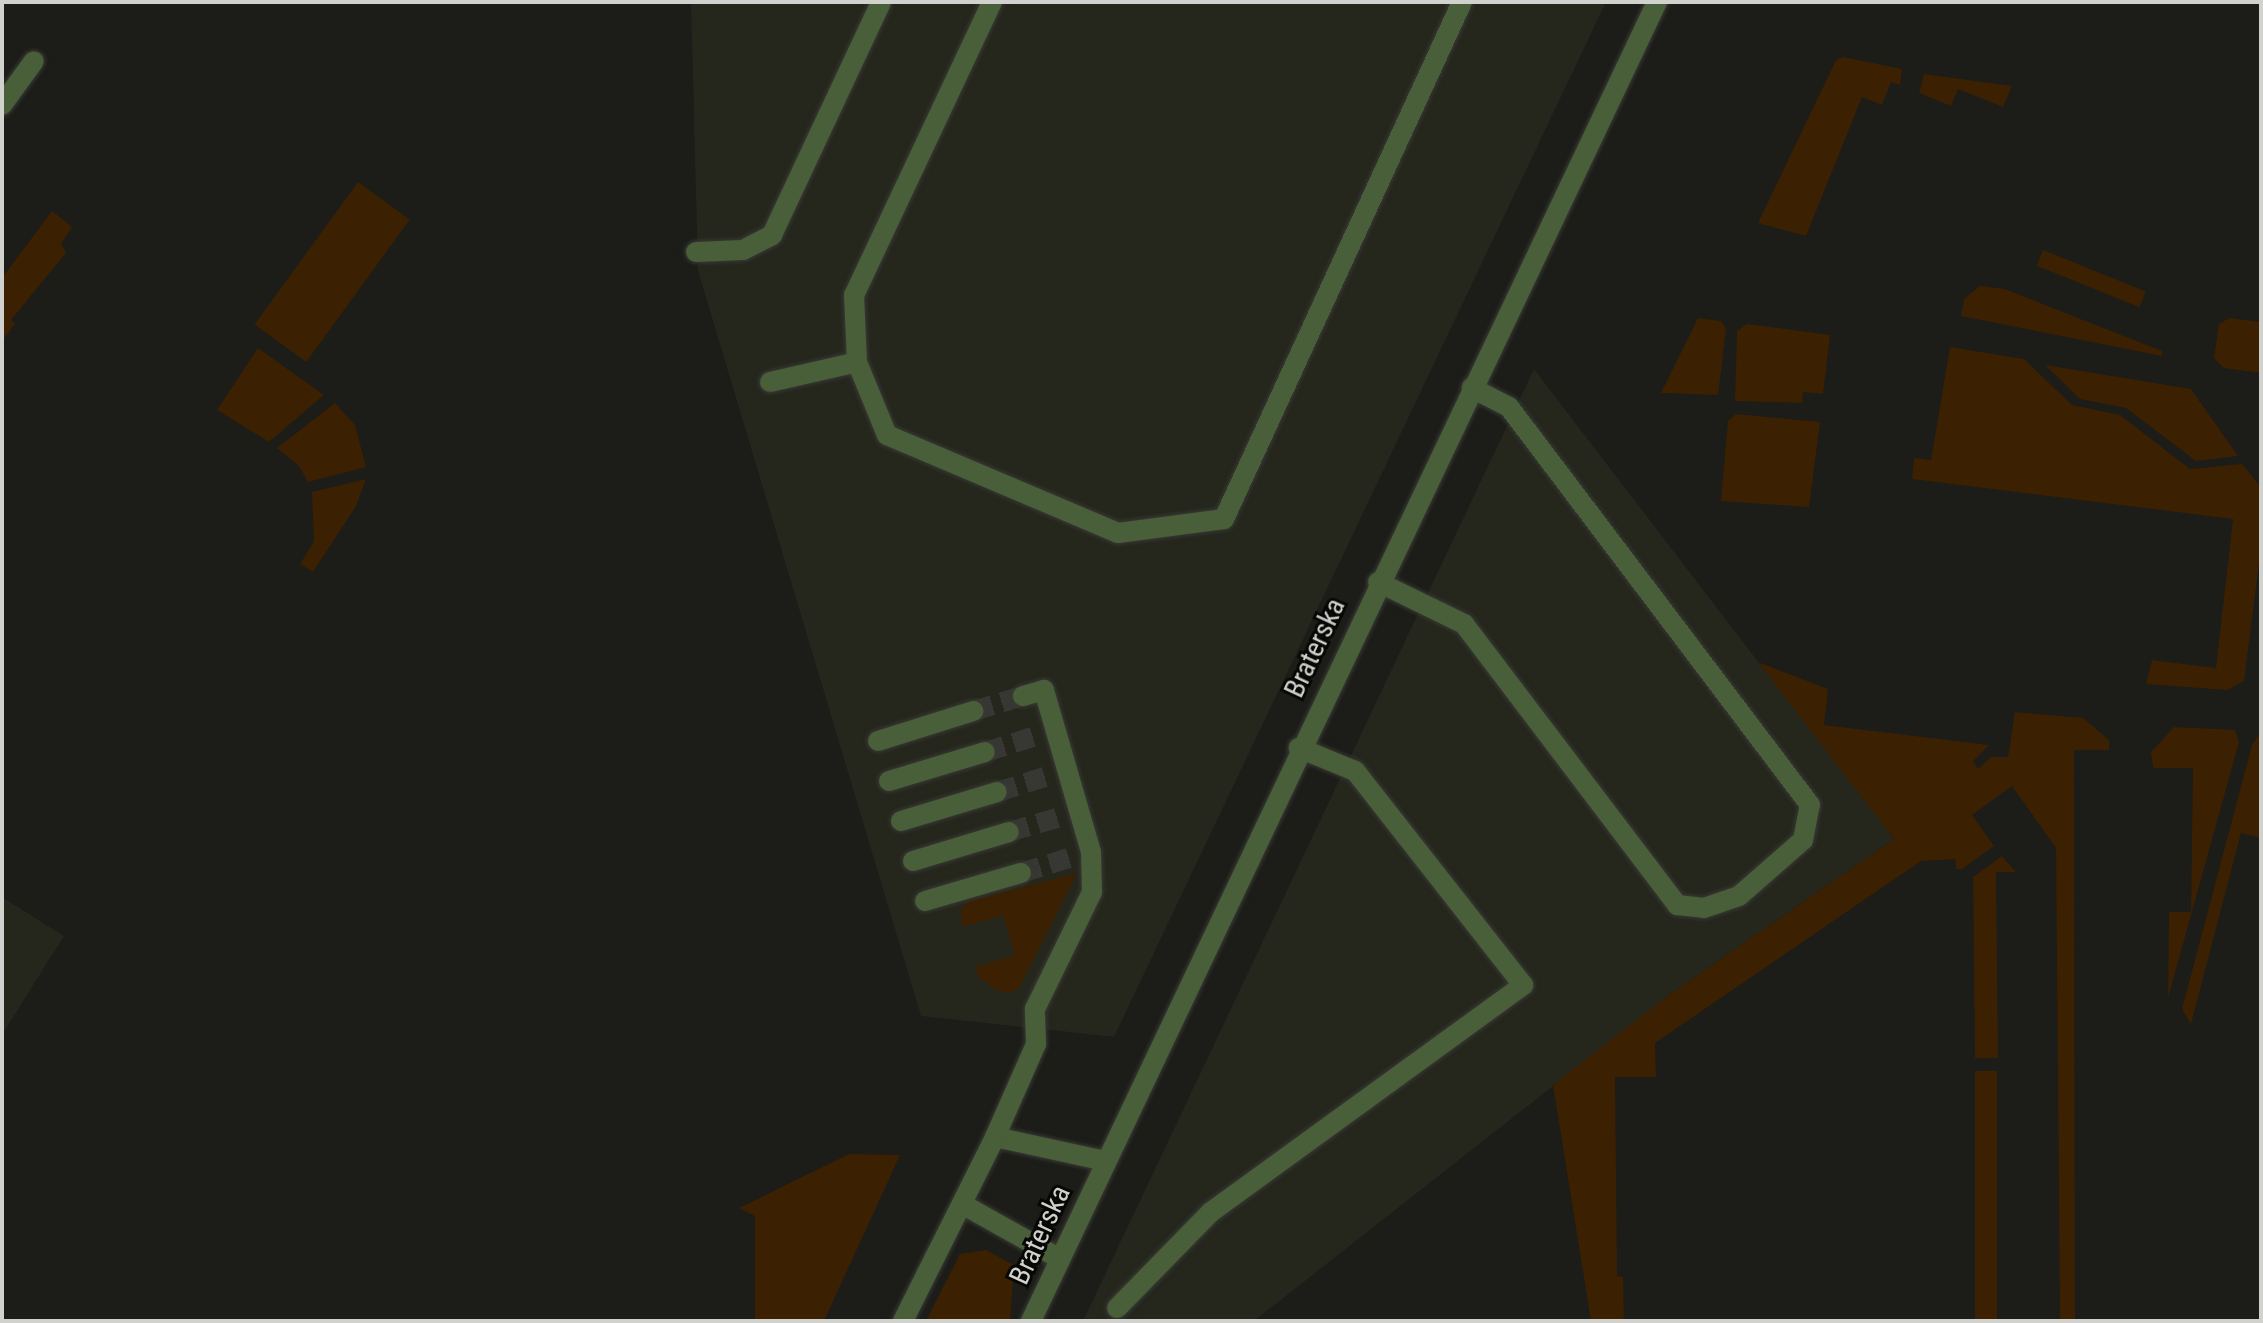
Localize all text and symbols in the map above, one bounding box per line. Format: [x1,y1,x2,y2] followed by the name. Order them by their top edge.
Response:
[1277,593,1353,703] street label: Braterska
[1002,1180,1078,1290] street label: Braterska

